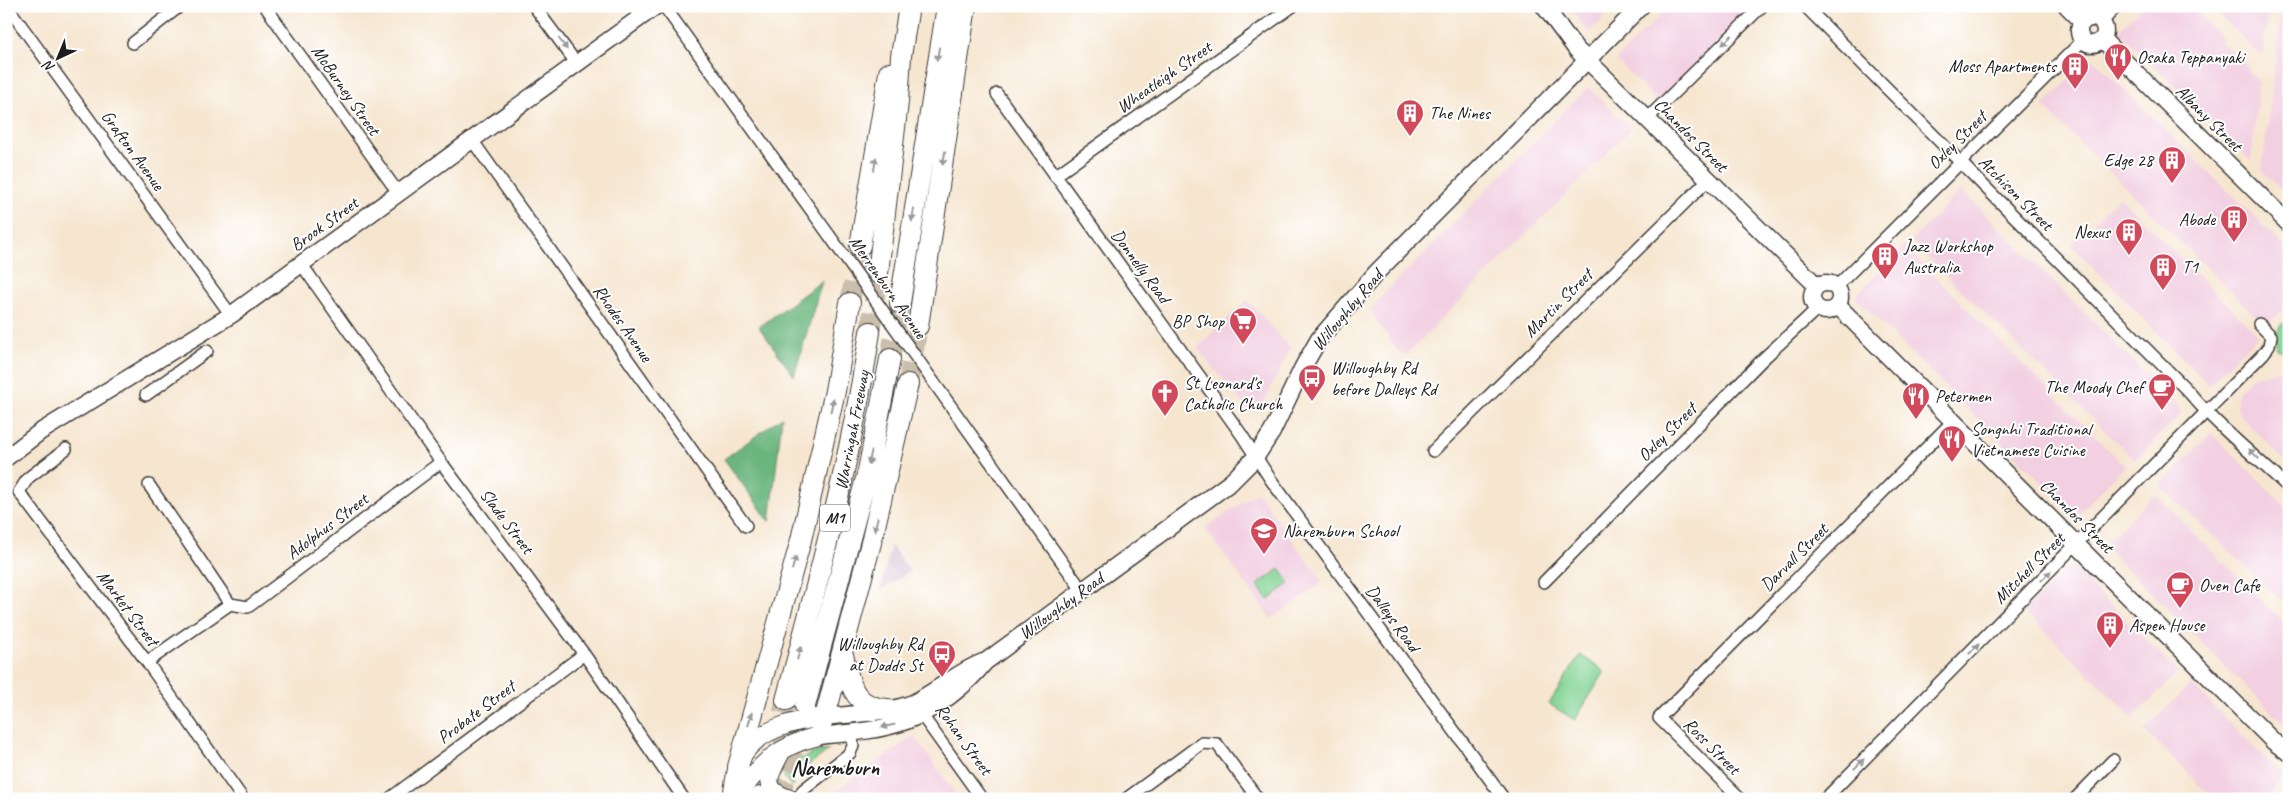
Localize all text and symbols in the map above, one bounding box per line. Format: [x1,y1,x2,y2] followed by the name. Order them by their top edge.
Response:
[32,32,82,82] north arrow
[1721,34,1733,46] one-way arrow
[1112,35,1217,118] street label: Wheatleigh Street
[558,37,568,51] one-way arrow
[307,41,386,141] street label: McBurney Street
[2103,42,2133,81] restaurant icon: Osaka Teppanyaki
[2137,46,2247,68] place label: Osaka Teppanyaki
[933,47,941,63] one-way arrow
[2060,51,2090,90] building icon: Moss Apartments
[1948,55,2058,77] place label: Moss Apartments
[39,56,58,76] text: N
[2171,80,2248,157] street label: Albany Street
[1649,93,1734,178] street label: Chandos Street
[1395,98,1425,137] building icon: The Nines
[1429,102,1492,124] place label: The Nines
[1923,104,1993,174] street label: Oxley Street
[97,106,170,195] street label: Grafton Avenue
[2157,145,2187,184] building icon: Edge 28
[2104,149,2155,171] place label: Edge 28
[939,150,947,166] one-way arrow
[1974,151,2059,236] street label: Atchison Street
[871,156,879,172] one-way arrow
[286,191,364,256] street label: Brook Street
[2219,204,2249,243] building icon: Abode
[909,207,917,223] one-way arrow
[2179,208,2216,230] place label: Abode
[2114,217,2144,256] building icon: Nexus
[2074,221,2112,243] place label: Nexus
[1107,225,1177,310] street label: Donnelly Road
[844,231,932,344] street label: Merrenburn Avenue
[1903,235,1994,278] place label: Jazz Workshop Australia
[1870,241,1900,280] building icon: Jazz Workshop Australia
[2148,252,2178,291] building icon: T1
[2182,256,2199,278] place label: T1
[1519,262,1599,342] street label: Martin Street
[1307,263,1389,355] street label: Willoughby Road
[588,280,658,367] street label: Rhodes Avenue
[1228,306,1258,345] supermarket icon: BP Shop
[1172,310,1225,332] place label: BP Shop
[1331,357,1439,400] place label: Willoughby Rd before Dalleys Rd
[1297,363,1327,402] bus stop icon: Willoughby Rd before Dalleys Rd
[830,367,875,491] street label: Warringah Freeway
[1184,372,1283,415] place label: St Leonard's Catholic Church
[2147,372,2177,411] cafe icon: The Moody Chef
[2044,376,2147,398] place label: The Moody Chef
[1150,378,1180,417] church icon: St Leonard's Catholic Church
[1901,381,1931,420] restaurant icon: Petermen
[1935,385,1992,407] place label: Petermen
[1633,396,1703,466] street label: Oxley Street
[828,397,836,412] one-way arrow
[1971,418,2094,461] place label: Songnhi Traditional Vietnamese Cuisine
[1937,424,1967,463] restaurant icon: Songnhi Traditional Vietnamese Cuisine
[2248,449,2260,461] one-way arrow
[866,451,874,467] one-way arrow
[2035,474,2120,559] street label: Chandos Street
[475,484,540,560] street label: Slade Street
[282,487,374,564] street label: Adolphus Street
[820,504,850,532] road number: M1
[872,516,880,531] one-way arrow
[1249,516,1279,555] school or university icon: Naremburn School
[1755,517,1834,596] street label: Darvall Street
[1283,520,1401,542] place label: Naremburn School
[1989,526,2071,608] street label: Mitchell Street
[790,555,798,571] one-way arrow
[92,566,165,653] street label: Market Street
[1014,566,1110,644] street label: Willoughby Road
[2165,570,2195,609] cafe icon: Oven Cafe
[2039,571,2051,583] one-way arrow
[2199,574,2261,596] place label: Oven Cafe
[1361,580,1426,658] street label: Dalleys Road
[2095,610,2125,649] building icon: Aspen House
[2129,614,2205,636] place label: Aspen House
[837,633,926,676] place label: Willoughby Rd at Dodds St
[927,639,957,678] bus stop icon: Willoughby Rd at Dodds St
[1968,643,1980,655] one-way arrow
[795,646,803,661] one-way arrow
[433,674,522,748] street label: Probate Street
[931,699,998,781] street label: Rohan Street
[747,712,755,727] one-way arrow
[1679,713,1746,780] street label: Ross Street
[880,722,896,730] one-way arrow
[791,754,880,782] district label: Naremburn
[1853,758,1865,770] one-way arrow

